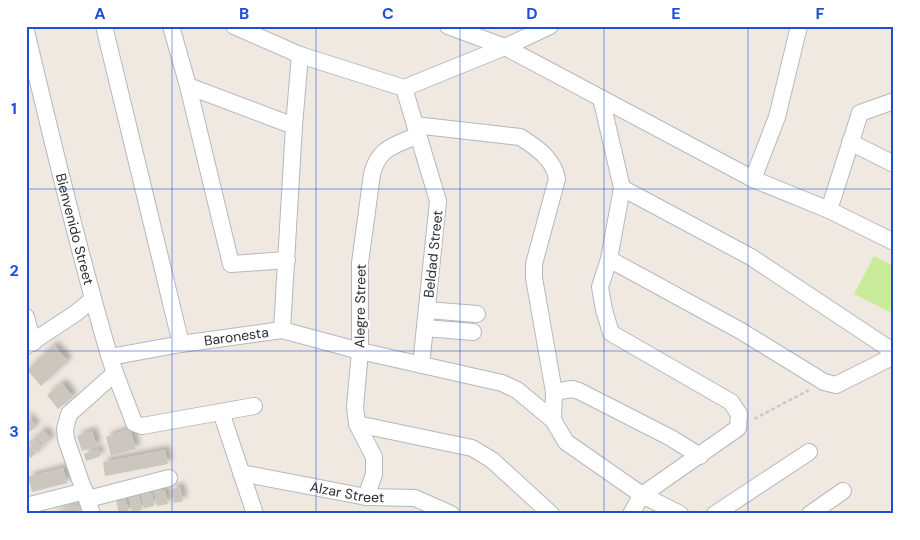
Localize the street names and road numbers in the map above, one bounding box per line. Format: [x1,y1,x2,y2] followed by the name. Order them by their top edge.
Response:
[52,171,98,287] street label: Bienvenido Street
[419,209,447,299] street label: Beldad Street
[350,264,370,348] street label: Alegre Street
[203,323,270,350] street label: Baronesta
[308,477,384,506] street label: Alzar Street

